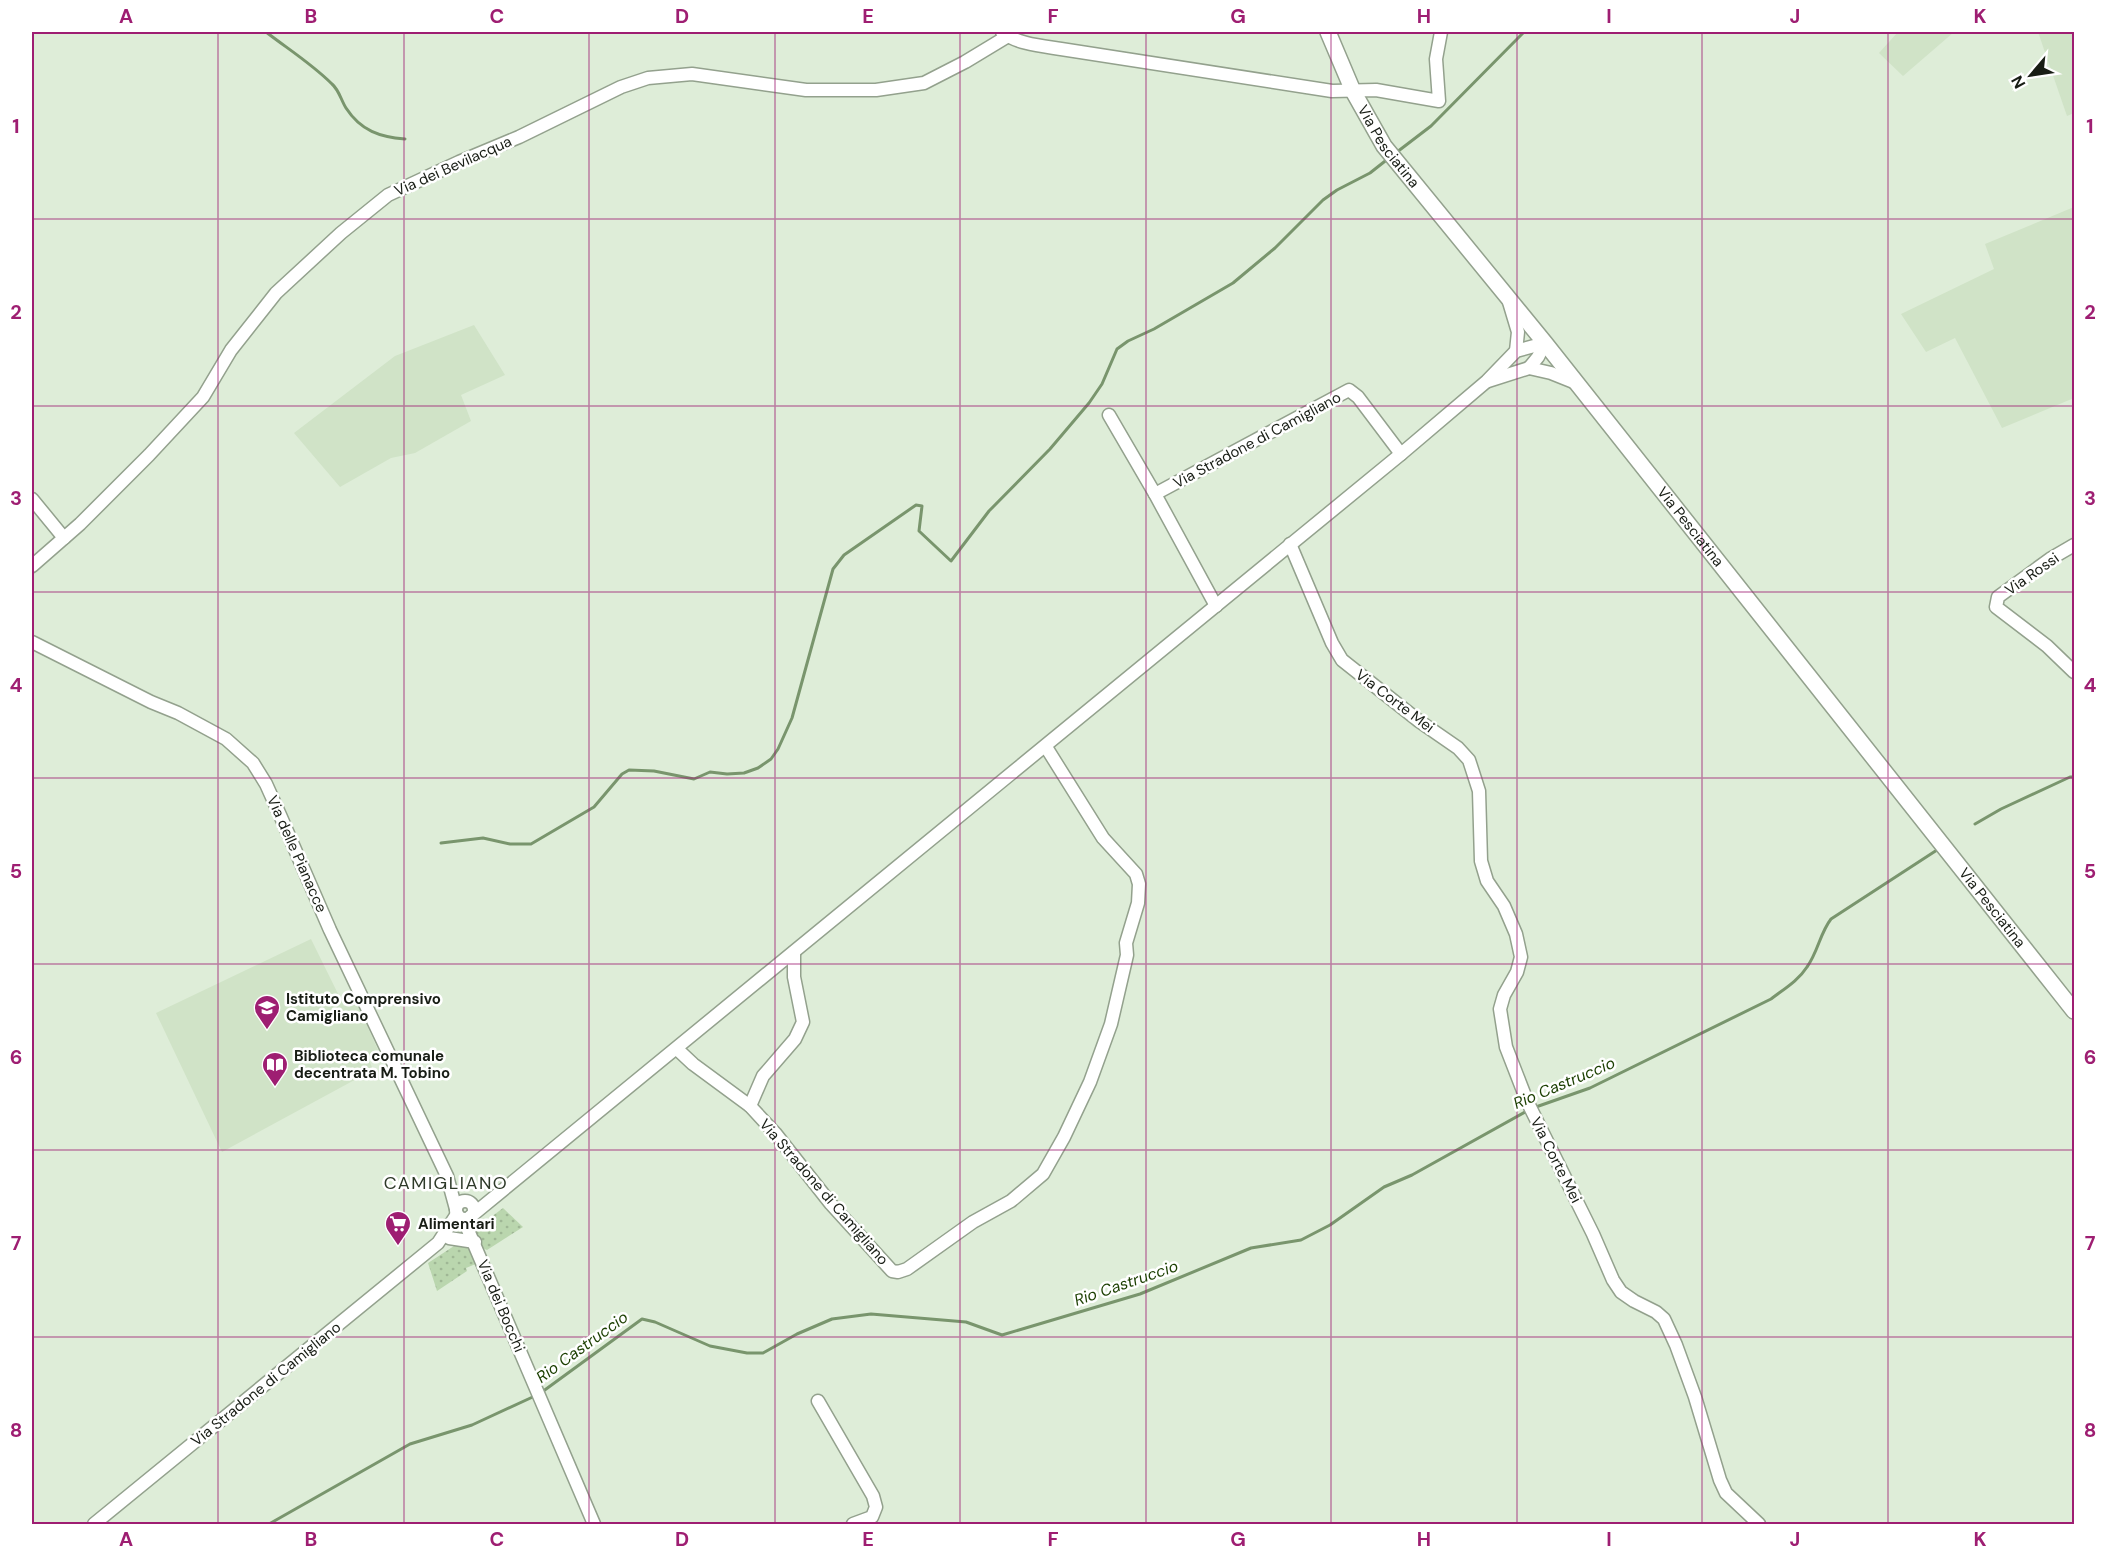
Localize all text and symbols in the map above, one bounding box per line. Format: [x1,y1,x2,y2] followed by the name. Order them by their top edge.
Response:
[119,3,133,29] text: A
[305,3,317,29] text: B
[490,3,504,29] text: C
[675,3,689,29] text: D
[862,3,874,29] text: E
[1047,3,1059,29] text: F
[1230,3,1246,29] text: G
[1417,3,1431,29] text: H
[1606,3,1612,29] text: I
[1790,3,1800,29] text: J
[1973,3,1987,29] text: K
[2001,45,2061,105] north arrow
[2006,72,2030,92] text: N
[1353,101,1424,192] street label: Via Pesciatina
[12,113,20,139] text: 1
[2086,113,2094,139] text: 1
[391,131,515,201] street label: Via dei Bevilacqua
[10,299,22,325] text: 2
[2084,299,2096,325] text: 2
[1170,387,1344,493] street label: Via Stradone di Camigliano
[1653,483,1728,571] street label: Via Pesciatina
[10,485,22,511] text: 3
[2084,485,2096,511] text: 3
[2001,548,2063,600] street label: Via Rossi
[1351,665,1439,737] street label: Via Corte Mei
[10,672,23,698] text: 4
[2084,672,2097,698] text: 4
[262,792,332,916] street label: Via delle Pianacce
[10,858,22,884] text: 5
[2084,858,2096,884] text: 5
[1954,864,2030,952] street label: Via Pesciatina
[286,989,441,1026] place label: Istituto Comprensivo Camigliano
[252,993,282,1031] school or university icon: Istituto Comprensivo Camigliano
[10,1044,22,1070] text: 6
[2084,1044,2096,1070] text: 6
[294,1046,450,1083] place label: Biblioteca comunale decentrata M. Tobino
[260,1050,290,1088] library icon: Biblioteca comunale decentrata M. Tobino
[1510,1052,1618,1114] water label: Rio Castruccio
[1526,1114,1586,1206] street label: Via Corte Mei
[755,1115,893,1269] street label: Via Stradone di Camigliano
[384,1171,508,1195] district label: CAMIGLIANO
[383,1209,413,1247] supermarket icon: Alimentari
[418,1214,495,1234] place label: Alimentari
[11,1230,22,1256] text: 7
[2085,1230,2096,1256] text: 7
[1071,1255,1181,1311] water label: Rio Castruccio
[473,1257,529,1355] street label: Via dei Bocchi
[532,1307,632,1387] water label: Rio Castruccio
[187,1317,345,1451] street label: Via Stradone di Camigliano
[10,1417,22,1443] text: 8
[2084,1417,2096,1443] text: 8
[119,1526,133,1552] text: A
[305,1526,317,1552] text: B
[490,1526,504,1552] text: C
[675,1526,689,1552] text: D
[862,1526,874,1552] text: E
[1047,1526,1059,1552] text: F
[1230,1526,1246,1552] text: G
[1417,1526,1431,1552] text: H
[1606,1526,1612,1552] text: I
[1790,1526,1800,1552] text: J
[1973,1526,1987,1552] text: K

